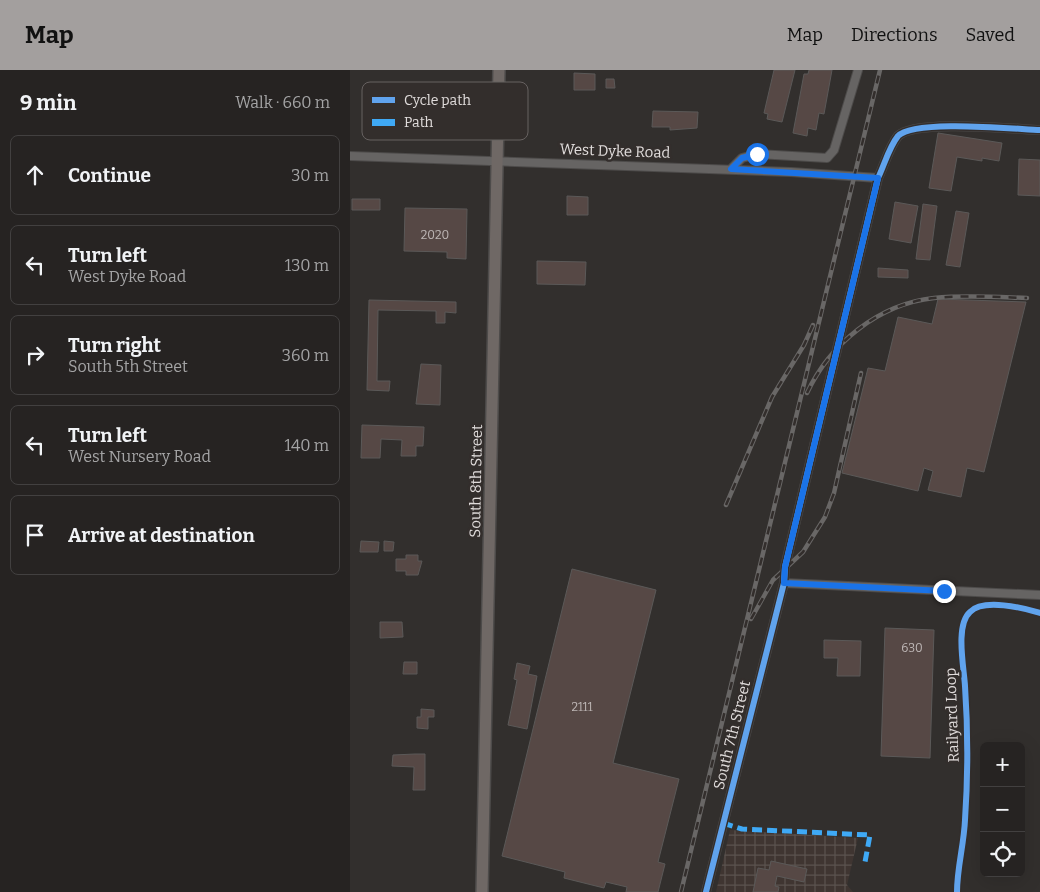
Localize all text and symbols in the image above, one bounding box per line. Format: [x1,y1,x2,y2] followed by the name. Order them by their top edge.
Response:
[25,21,74,49] text: Map
[787,24,823,46] text: Map
[851,24,938,46] text: Directions
[966,24,1015,46] text: Saved
[362,82,528,140] legend
[20,90,76,116] text: 9 min
[404,92,471,109] text: Cycle path
[235,93,330,112] text: Walk · 660 m
[404,114,434,131] text: Path
[559,140,671,162] street label: West Dyke Road
[746,143,769,166] route start
[21,161,49,189] icon: ahead
[68,164,151,187] text: Continue
[291,166,329,185] text: 30 m
[421,228,449,242] house number: 2020
[68,244,147,267] text: Turn left
[21,251,49,279] icon: left
[285,256,329,275] text: 130 m
[68,267,186,286] text: West Dyke Road
[68,334,161,357] text: Turn right
[21,341,49,369] icon: right
[282,346,329,365] text: 360 m
[68,357,188,376] text: South 5th Street
[68,424,147,447] text: Turn left
[466,424,486,538] street label: South 8th Street
[21,431,49,459] icon: left
[284,436,329,455] text: 140 m
[68,447,211,466] text: West Nursery Road
[21,521,49,549] icon: arrive
[68,524,255,547] text: Arrive at destination
[933,580,956,603] route end
[901,641,923,655] house number: 630
[941,667,963,763] street label: Railyard Loop
[710,678,754,791] street label: South 7th Street
[571,700,593,714] house number: 2111
[980,742,1025,877] map controls
[980,742,1025,787] button: +
[980,787,1025,832] button: −
[980,832,1025,877] button: locate

